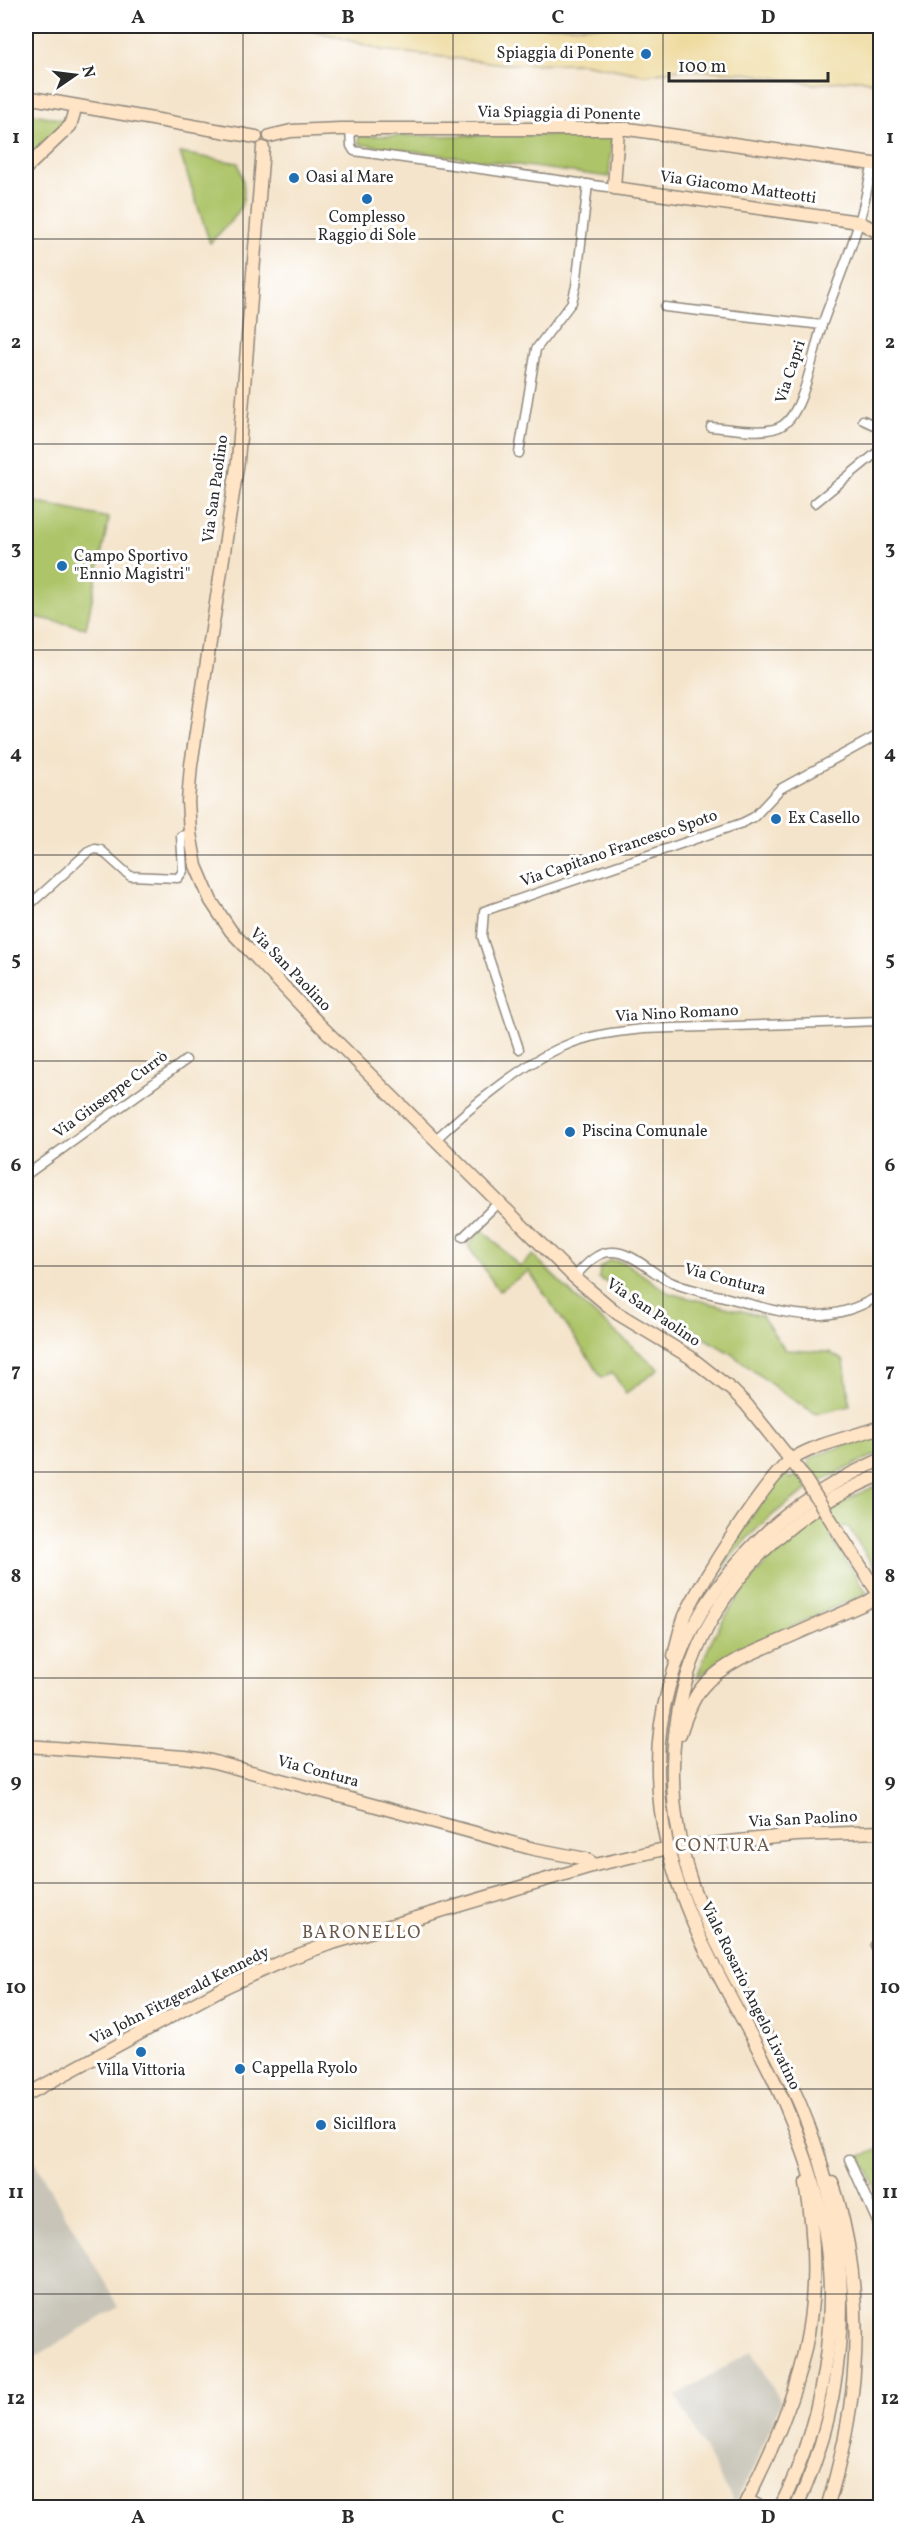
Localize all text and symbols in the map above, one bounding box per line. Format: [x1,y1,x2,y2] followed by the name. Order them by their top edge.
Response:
[131,4,145,32] text: A
[341,4,355,32] text: B
[552,4,565,32] text: C
[761,4,775,32] text: D
[497,43,634,65] place label: Spiaggia di Ponente
[45,45,105,105] north arrow
[669,45,828,83] scale bar
[639,47,653,61] marker: Spiaggia di Ponente
[678,55,727,80] text: 100 m
[76,64,100,81] text: N
[477,102,641,126] street label: Via Spiaggia di Ponente
[12,124,20,152] text: 1
[886,124,894,152] text: 1
[658,166,818,210] street label: Via Giacomo Matteotti
[306,167,394,189] place label: Oasi al Mare
[287,171,301,185] marker: Oasi al Mare
[360,192,374,206] marker: Complesso Raggio di Sole
[318,207,416,247] place label: Complesso Raggio di Sole
[11,329,21,357] text: 2
[885,329,895,357] text: 2
[770,337,812,406] street label: Via Capri
[198,433,234,545] street label: Via San Paolino
[11,535,21,563] text: 3
[885,535,895,563] text: 3
[74,546,190,586] place label: Campo Sportivo "Ennio Magistri"
[55,559,69,573] marker: Campo Sportivo "Ennio Magistri"
[10,740,22,768] text: 4
[884,740,896,768] text: 4
[518,805,720,893] street label: Via Capitano Francesco Spoto
[788,808,860,830] place label: Ex Casello
[769,812,783,826] marker: Ex Casello
[244,923,336,1017] street label: Via San Paolino
[11,946,21,974] text: 5
[885,946,895,974] text: 5
[615,1000,739,1028] street label: Via Nino Romano
[49,1046,173,1144] street label: Via Giuseppe Currò
[582,1121,708,1143] place label: Piscina Comunale
[563,1125,577,1139] marker: Piscina Comunale
[11,1152,22,1180] text: 6
[885,1152,896,1180] text: 6
[682,1259,768,1302] street label: Via Contura
[602,1273,704,1353] street label: Via San Paolino
[11,1357,21,1385] text: 7
[885,1357,895,1385] text: 7
[11,1563,21,1591] text: 8
[885,1563,895,1591] text: 8
[275,1751,361,1794] street label: Via Contura
[10,1768,22,1796] text: 9
[884,1768,896,1796] text: 9
[748,1806,858,1834] street label: Via San Paolino
[675,1834,771,1859] district label: CONTURA
[695,1898,805,2094] street label: Viale Rosario Angelo Livatino
[302,1921,422,1946] district label: BARONELLO
[87,1941,274,2051] street label: Via John Fitzgerald Kennedy
[6,1974,26,2002] text: 10
[880,1974,900,2002] text: 10
[134,2045,148,2059] marker: Villa Vittoria
[252,2058,358,2080] place label: Cappella Ryolo
[96,2060,186,2082] place label: Villa Vittoria
[233,2062,247,2076] marker: Cappella Ryolo
[333,2114,397,2136] place label: Sicilflora
[314,2118,328,2132] marker: Sicilflora
[8,2179,24,2207] text: 11
[882,2179,898,2207] text: 11
[7,2385,25,2413] text: 12
[881,2385,899,2413] text: 12
[131,2504,145,2532] text: A
[341,2504,355,2532] text: B
[552,2504,565,2532] text: C
[761,2504,775,2532] text: D

